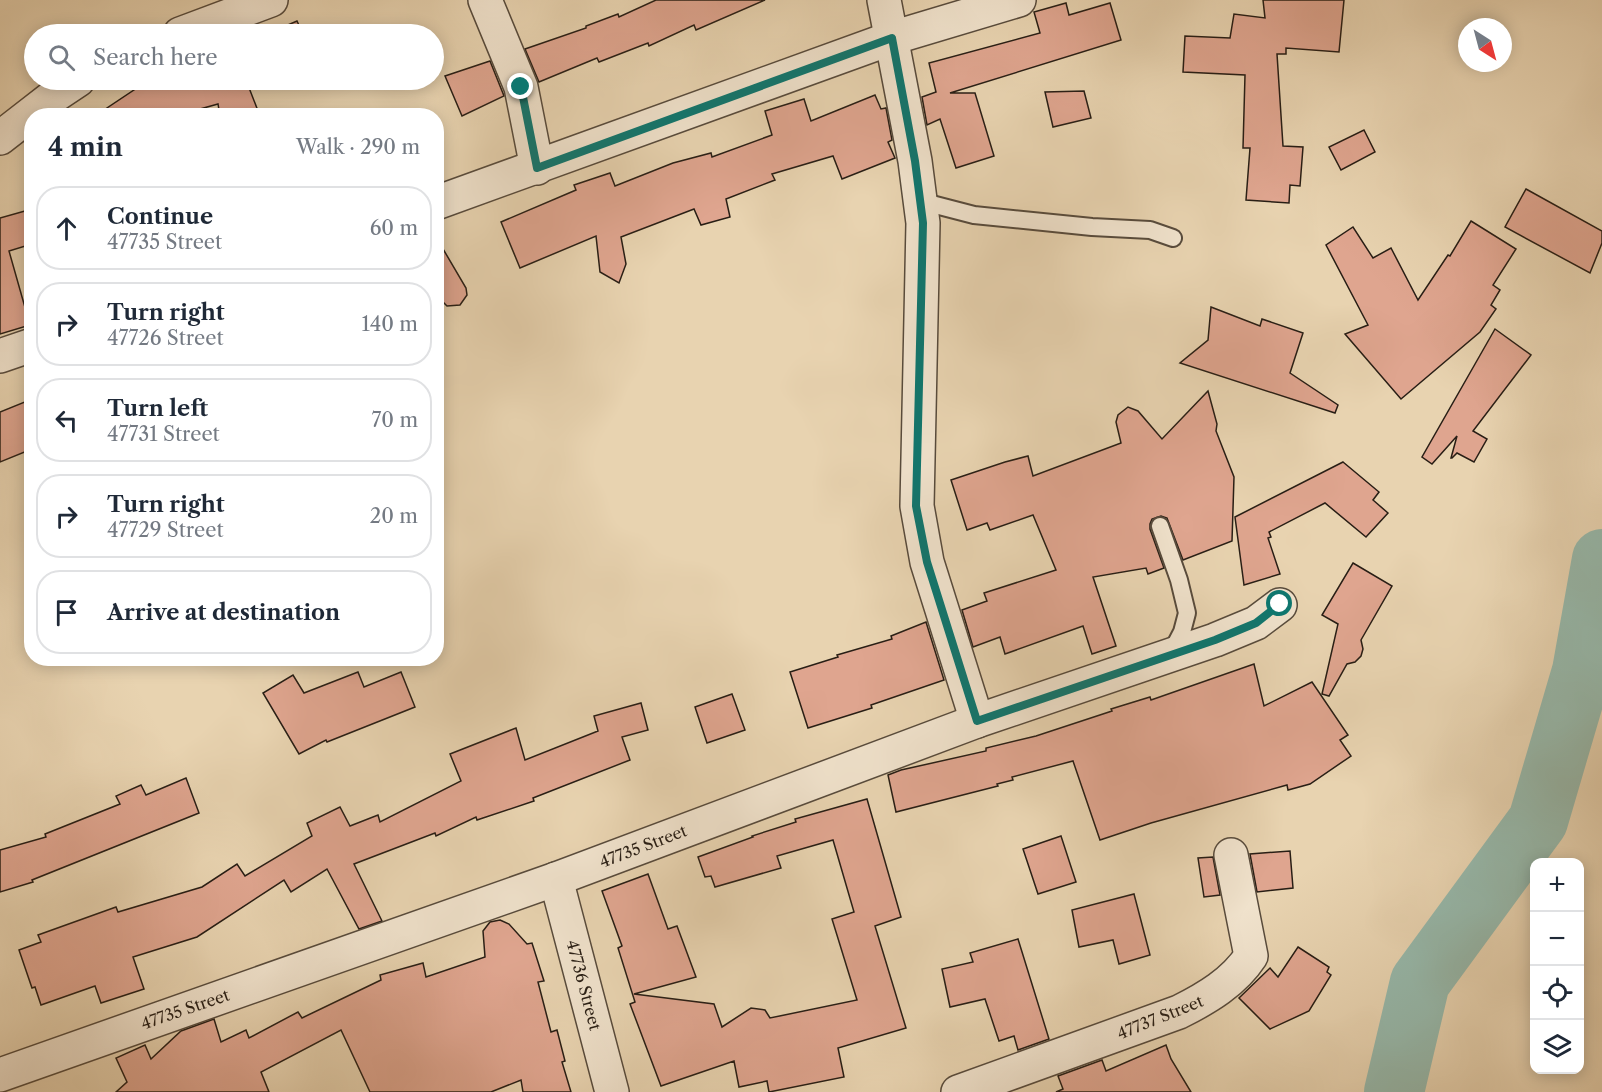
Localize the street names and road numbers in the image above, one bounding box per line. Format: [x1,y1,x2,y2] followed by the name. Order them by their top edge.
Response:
[596,820,690,872] street label: 47735 Street
[562,938,606,1033] street label: 47736 Street
[138,984,232,1033] street label: 47735 Street
[1114,990,1206,1043] street label: 47737 Street

